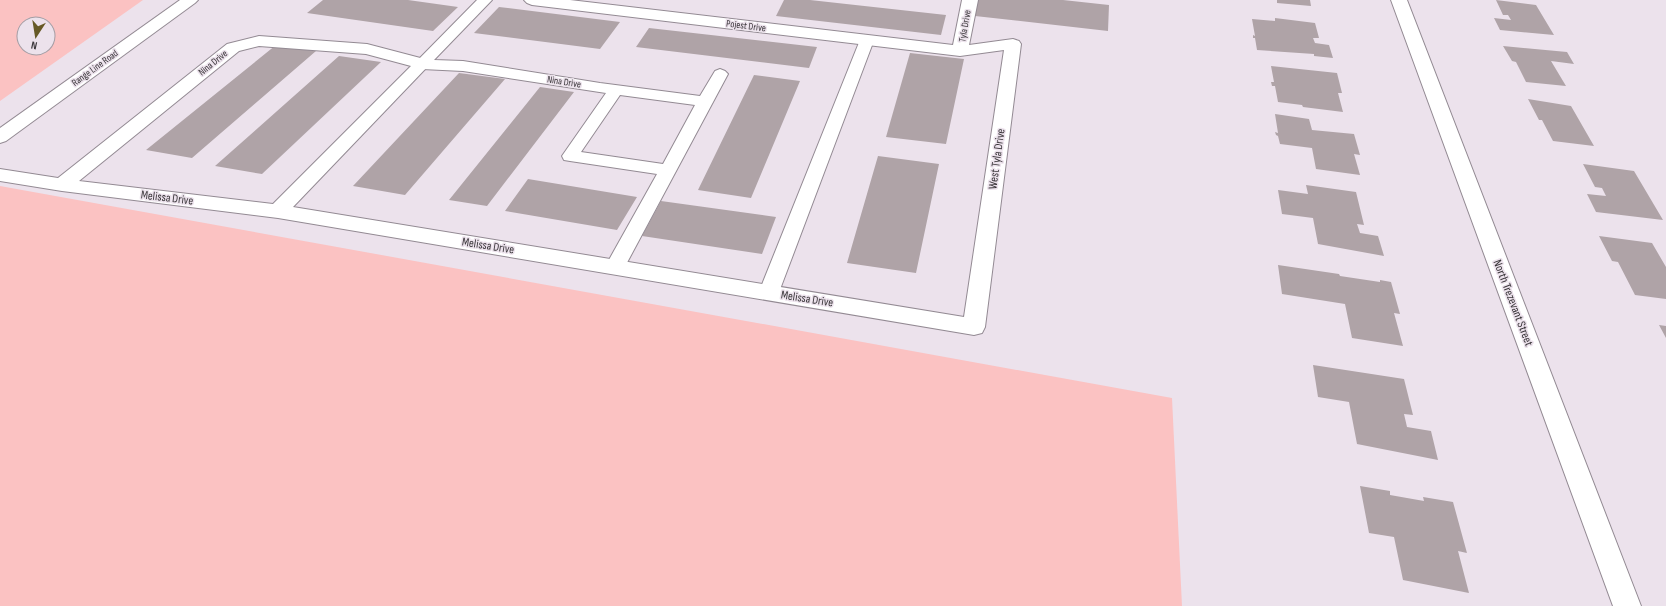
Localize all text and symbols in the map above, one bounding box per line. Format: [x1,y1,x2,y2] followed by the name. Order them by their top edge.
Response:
[956,9,974,43] street label: Tyla Drive
[16,16,56,56] north arrow
[725,18,767,34] street label: Pojest Drive
[30,38,38,52] text: N
[70,47,120,89] street label: Range Line Road
[196,48,230,78] street label: Nina Drive
[546,73,582,91] street label: Nina Drive
[985,128,1009,190] street label: West Tyla Drive
[140,187,194,209] street label: Melissa Drive
[461,234,515,258] street label: Melissa Drive
[1490,258,1537,349] street label: North Trezevant Street
[780,287,834,311] street label: Melissa Drive

